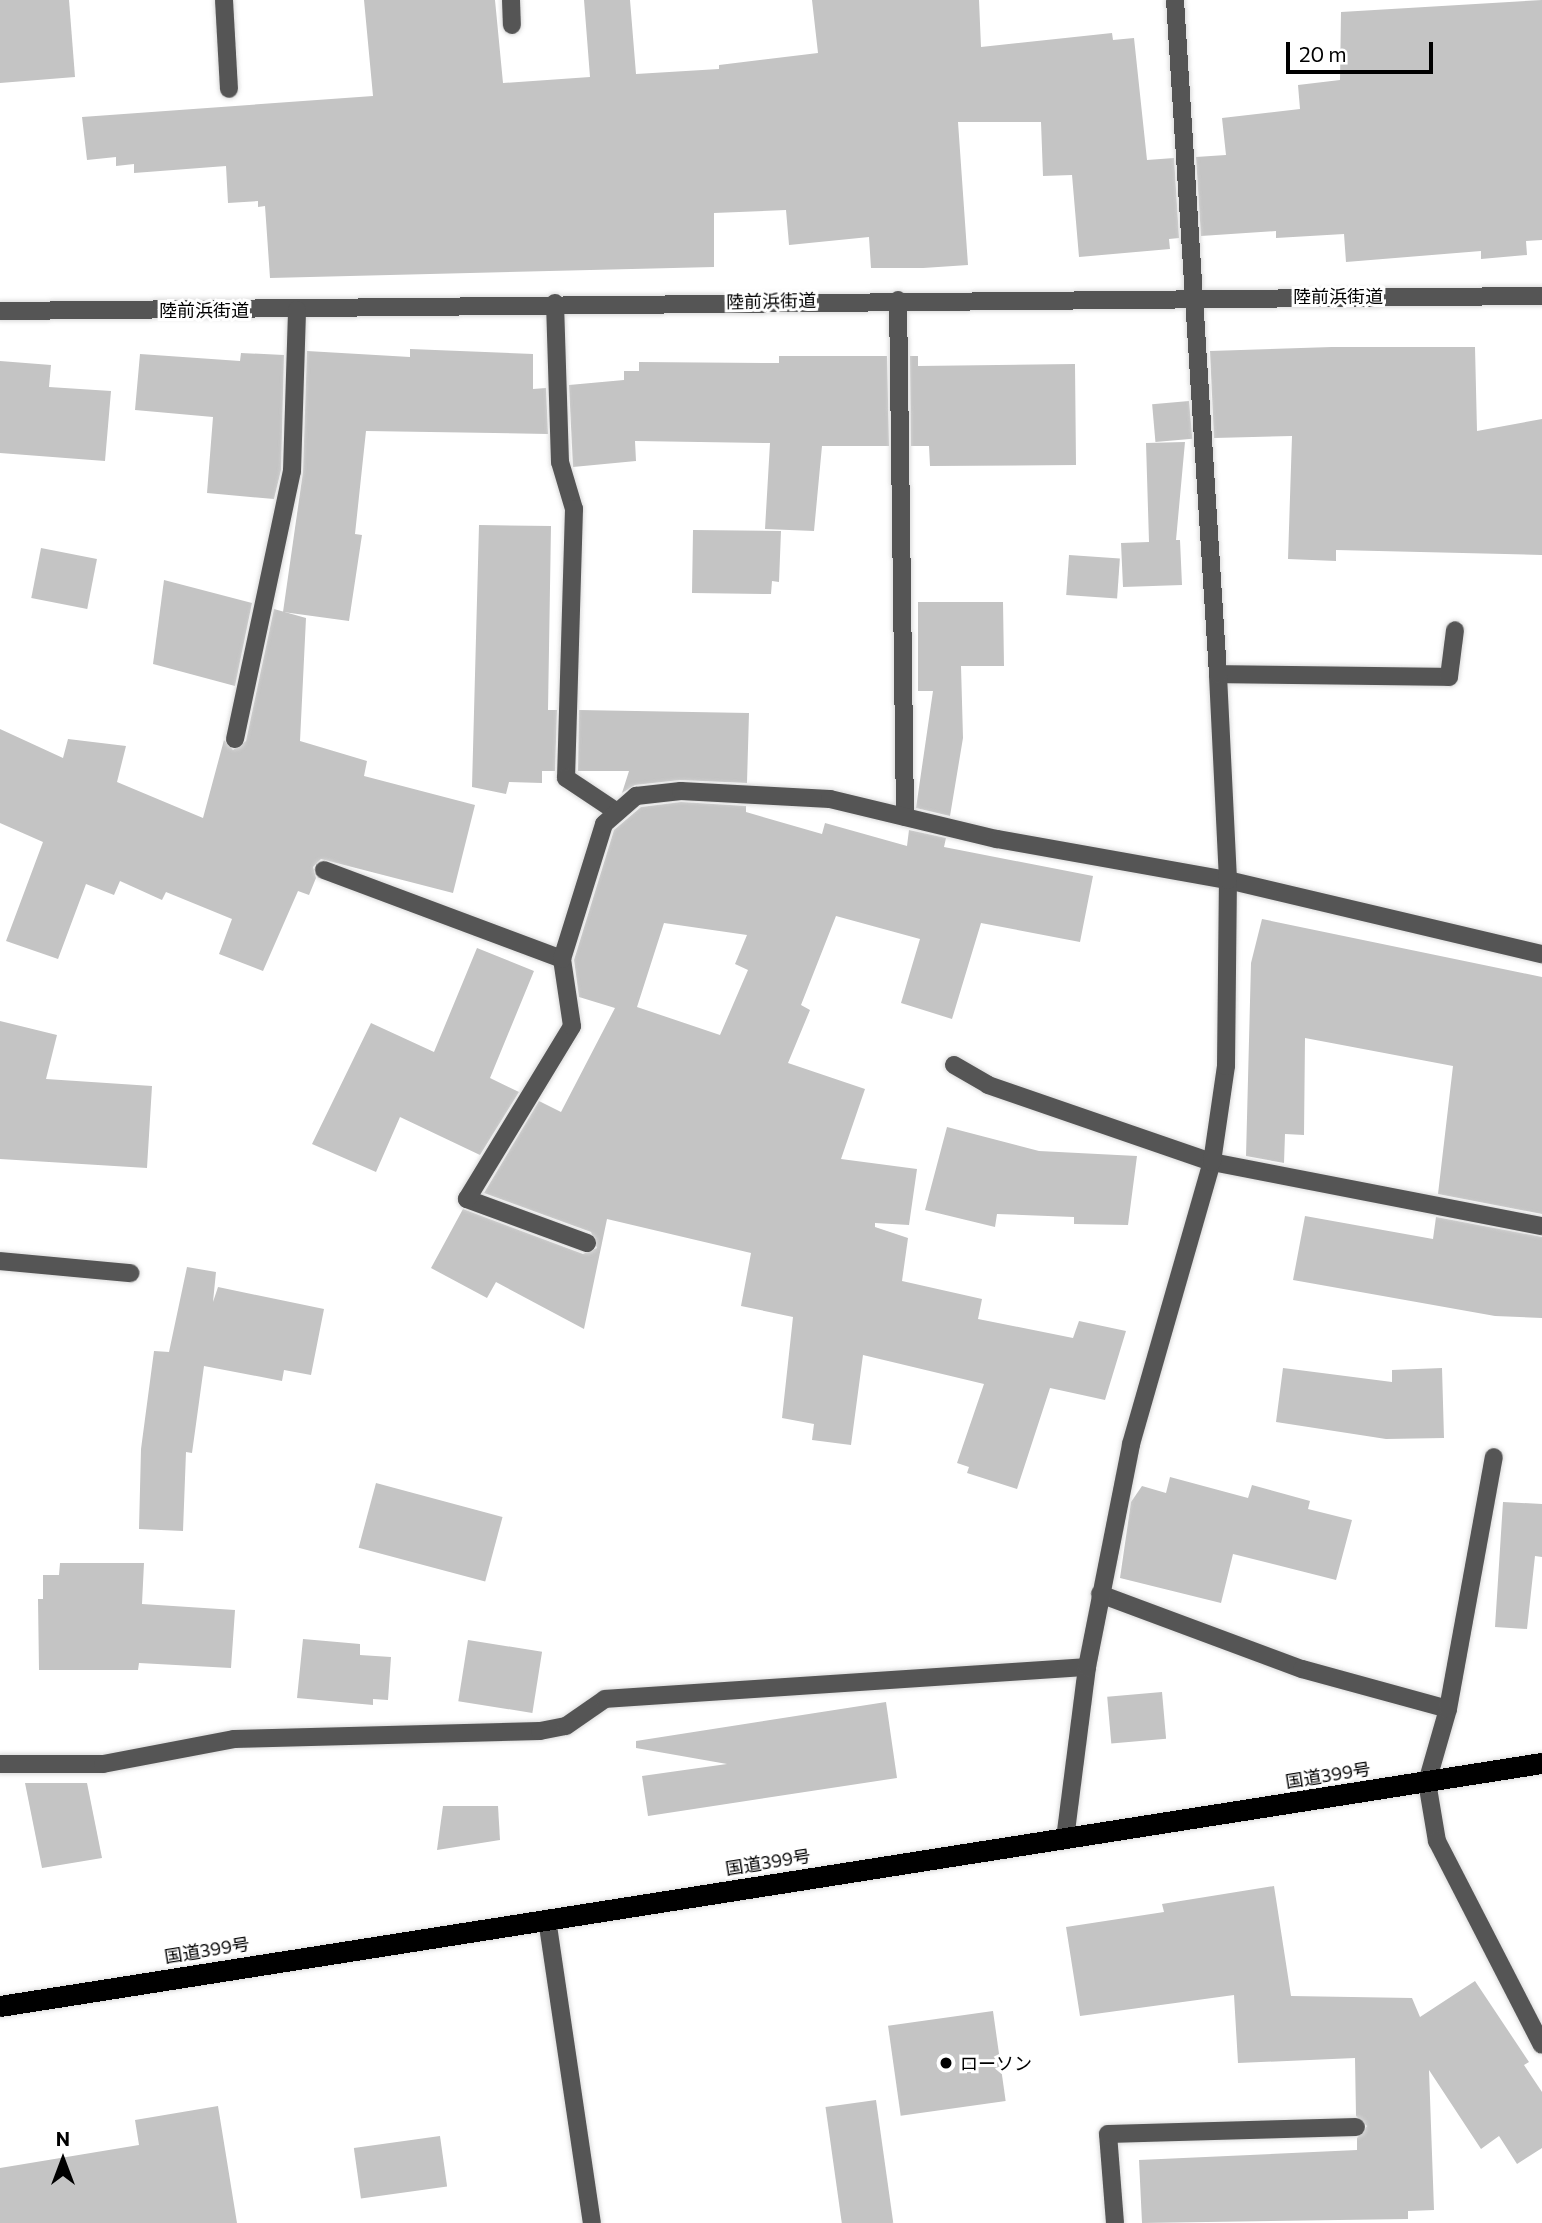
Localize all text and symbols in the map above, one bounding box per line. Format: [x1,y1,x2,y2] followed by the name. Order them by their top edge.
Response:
[1290,28,1437,72] scale bar
[1299,41,1347,66] text: 20 m
[1293,285,1383,307] street label: 陸前浜街道
[726,289,816,313] street label: 陸前浜街道
[159,299,249,321] street label: 陸前浜街道
[1284,1758,1372,1792] street label: 国道399号
[724,1845,812,1879] street label: 国道399号
[163,1933,251,1967] street label: 国道399号
[960,2052,1032,2074] place label: ローソン
[938,2055,954,2071] marker: ローソン
[28,2125,98,2195] north arrow
[56,2127,70,2150] text: N

